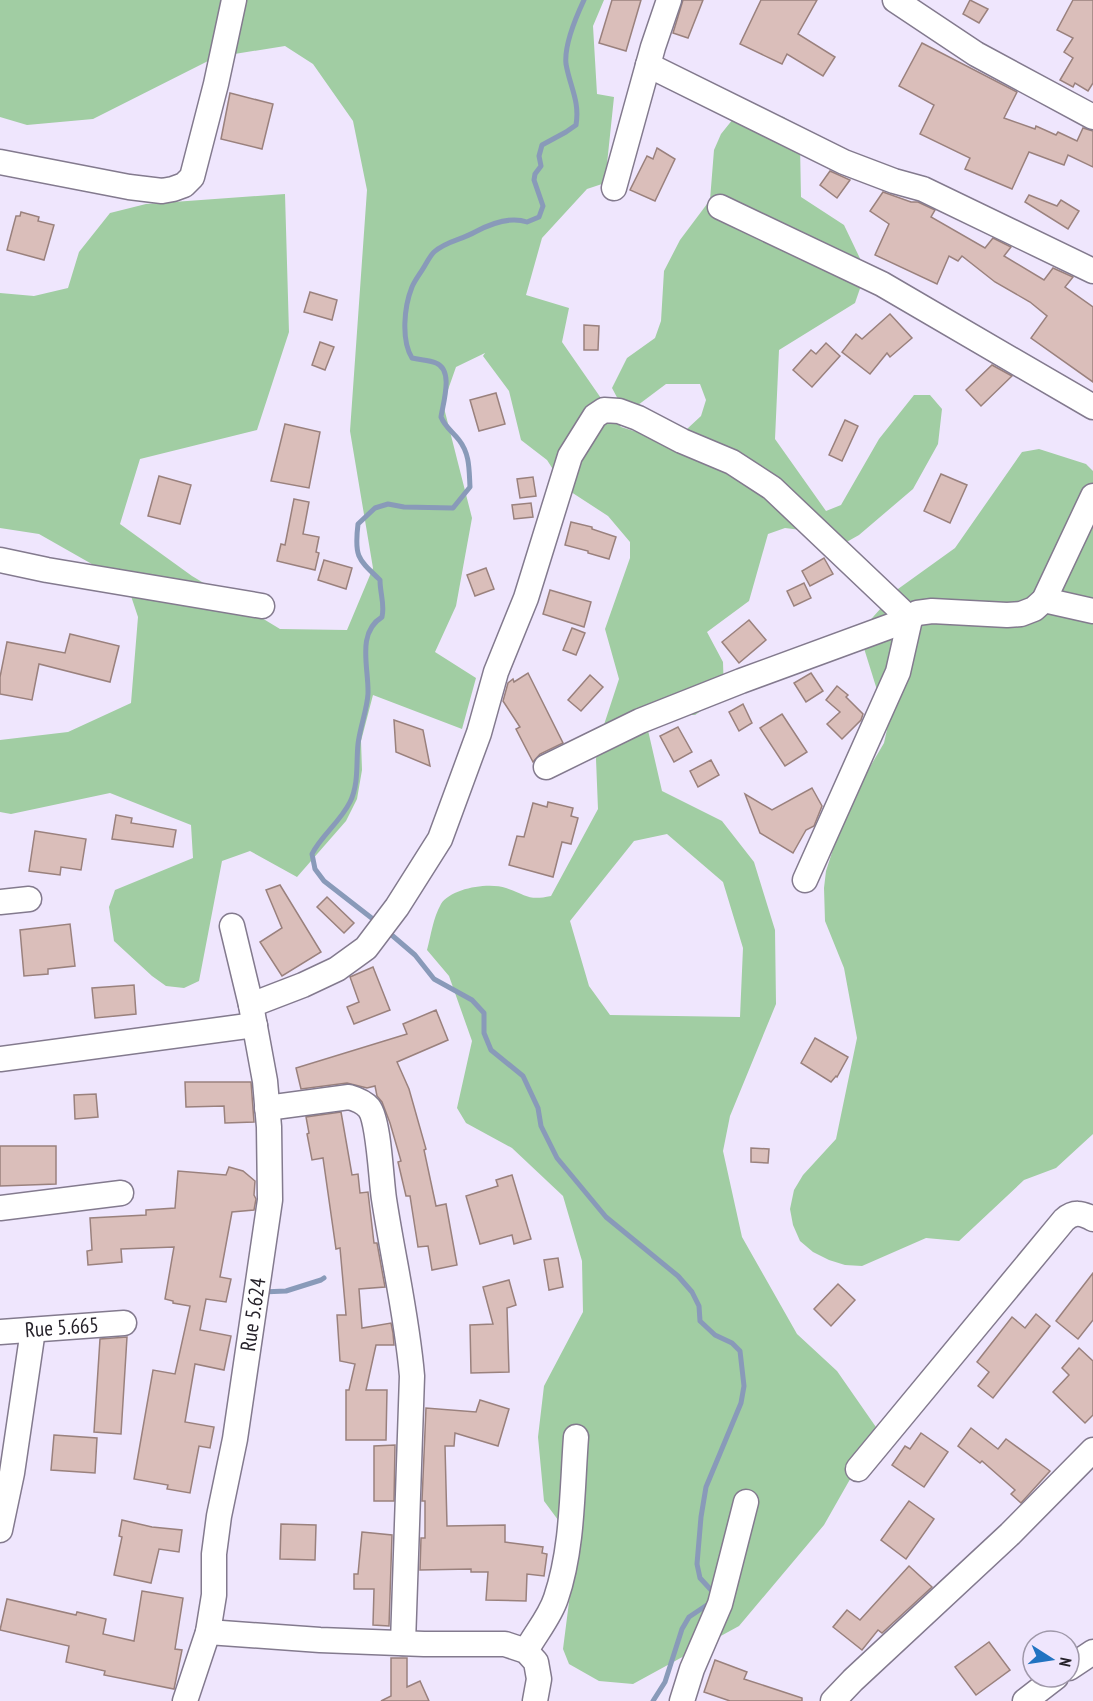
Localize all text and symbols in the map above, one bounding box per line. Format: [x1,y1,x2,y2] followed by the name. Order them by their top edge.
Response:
[234,1275,272,1353] street label: Rue 5.624
[24,1311,100,1343] street label: Rue 5.665
[1021,1629,1081,1689] north arrow
[1055,1656,1076,1668] text: N

